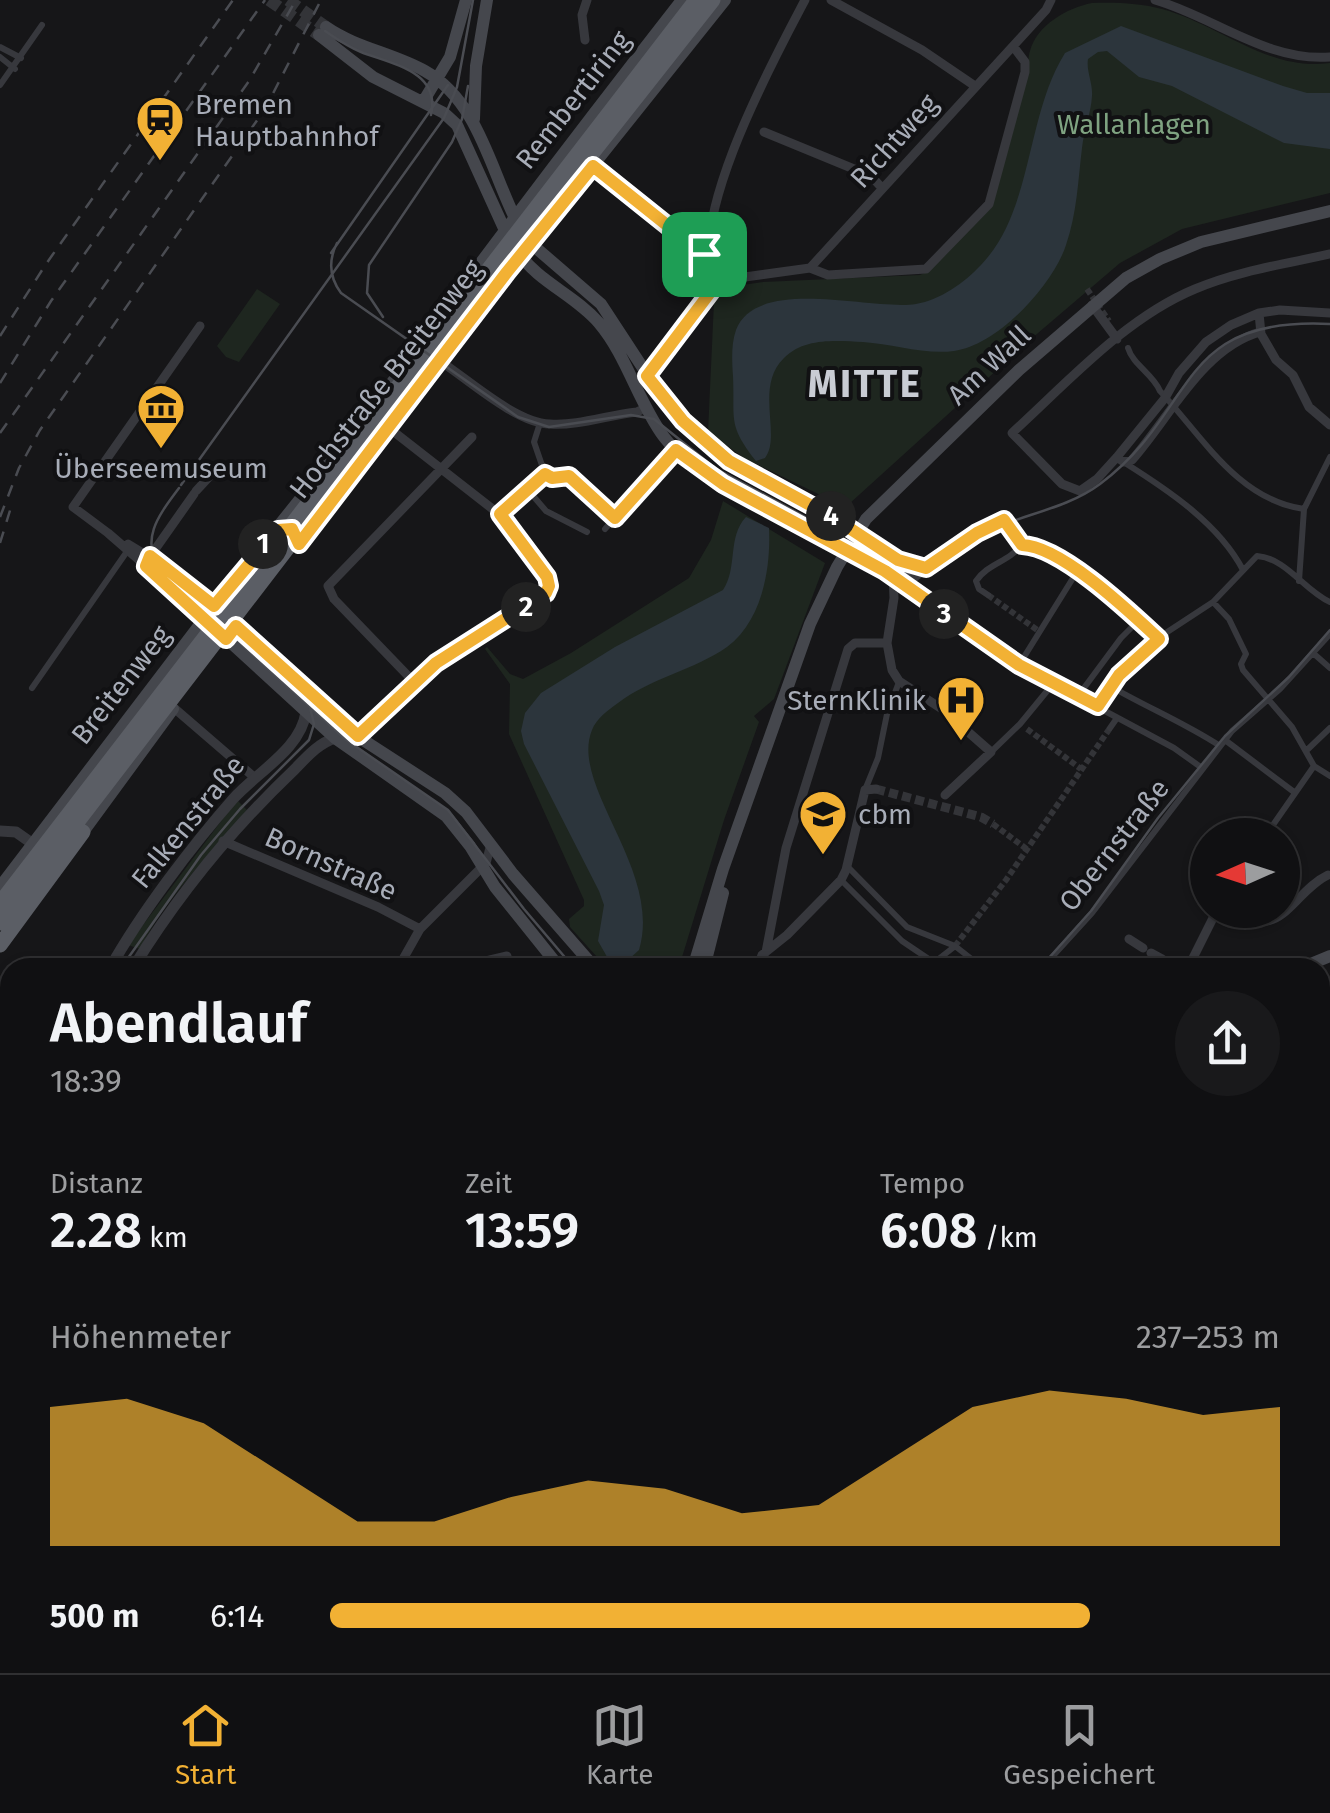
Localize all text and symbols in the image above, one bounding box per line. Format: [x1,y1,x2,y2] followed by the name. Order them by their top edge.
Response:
[509,24,637,176] street label: Rembertiring
[843,87,945,195] street label: Richtweg
[195,88,381,153] place label: Bremen Hauptbahnhof
[134,94,186,162] station icon: Bremen Hauptbahnhof
[1057,108,1211,141] park label: Wallanlagen
[662,212,747,297] pin
[677,227,732,282] icon: arrive
[282,253,490,505] street label: Hochstraße Breitenweg
[941,318,1037,412] street label: Am Wall
[808,361,922,407] district label: MITTE
[135,382,187,450] museum icon: Überseemuseum
[54,452,268,485] place label: Überseemuseum
[806,491,856,541] pin: 4
[823,499,839,532] text: 4
[238,519,288,569] pin: 1
[257,527,270,560] text: 1
[501,582,551,632] pin: 2
[919,589,969,639] pin: 3
[519,590,533,623] text: 2
[937,597,951,630] text: 3
[64,619,178,751] street label: Breitenweg
[935,674,987,742] hospital icon: SternKlinik
[787,684,927,717] place label: SternKlinik
[124,749,252,895] street label: Falkenstraße
[1052,772,1176,918] street label: Obernstraße
[797,788,849,856] school or university icon: cbm
[858,798,912,831] place label: cbm
[1190,818,1300,928] north arrow
[1190,818,1300,928] map controls
[260,820,402,908] street label: Bornstraße
[50,991,307,1057] text: Abendlauf
[1175,991,1280,1096] button: share
[50,1062,122,1100] text: 18:39
[50,1167,143,1200] text: Distanz
[465,1167,512,1200] text: Zeit
[880,1167,965,1200] text: Tempo
[50,1200,142,1260] text: 2.28
[465,1200,579,1260] text: 13:59
[880,1200,977,1260] text: 6:08
[142,1221,188,1254] text: km
[977,1221,1038,1254] text: /km
[50,1318,231,1356] text: Höhenmeter
[1136,1318,1280,1356] text: 237–253 m
[50,1597,139,1635] text: 500 m
[210,1597,264,1635] text: 6:14
[175,1698,236,1791] tab: Start
[586,1698,653,1791] tab: Karte
[1003,1698,1155,1791] tab: Gespeichert

